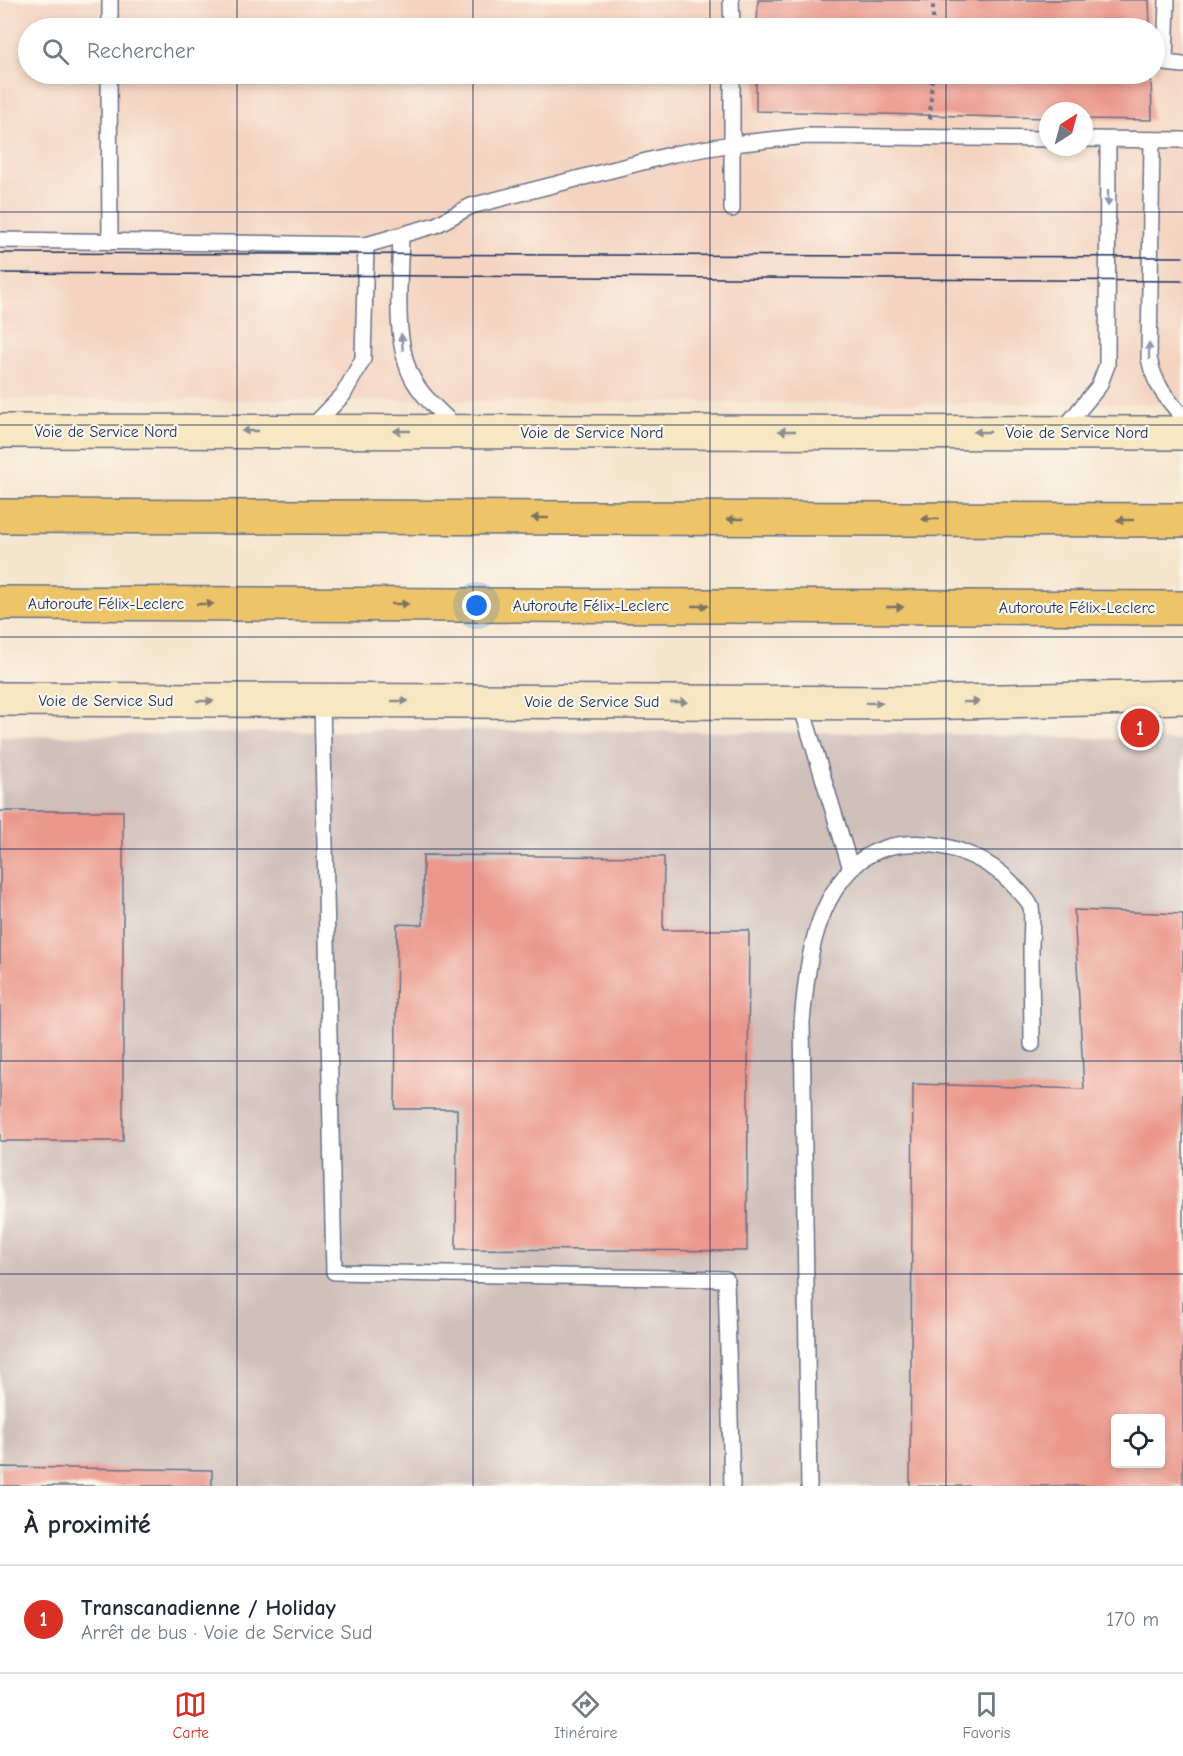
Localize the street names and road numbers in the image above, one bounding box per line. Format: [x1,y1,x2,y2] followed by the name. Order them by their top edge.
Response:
[35,423,177,441] street label: Voie de Service Nord
[521,424,663,442] street label: Voie de Service Nord
[1006,424,1148,442] street label: Voie de Service Nord
[28,595,184,613] street label: Autoroute Félix-Leclerc
[513,597,669,615] street label: Autoroute Félix-Leclerc
[999,599,1155,617] street label: Autoroute Félix-Leclerc
[39,692,174,710] street label: Voie de Service Sud
[525,693,660,711] street label: Voie de Service Sud

